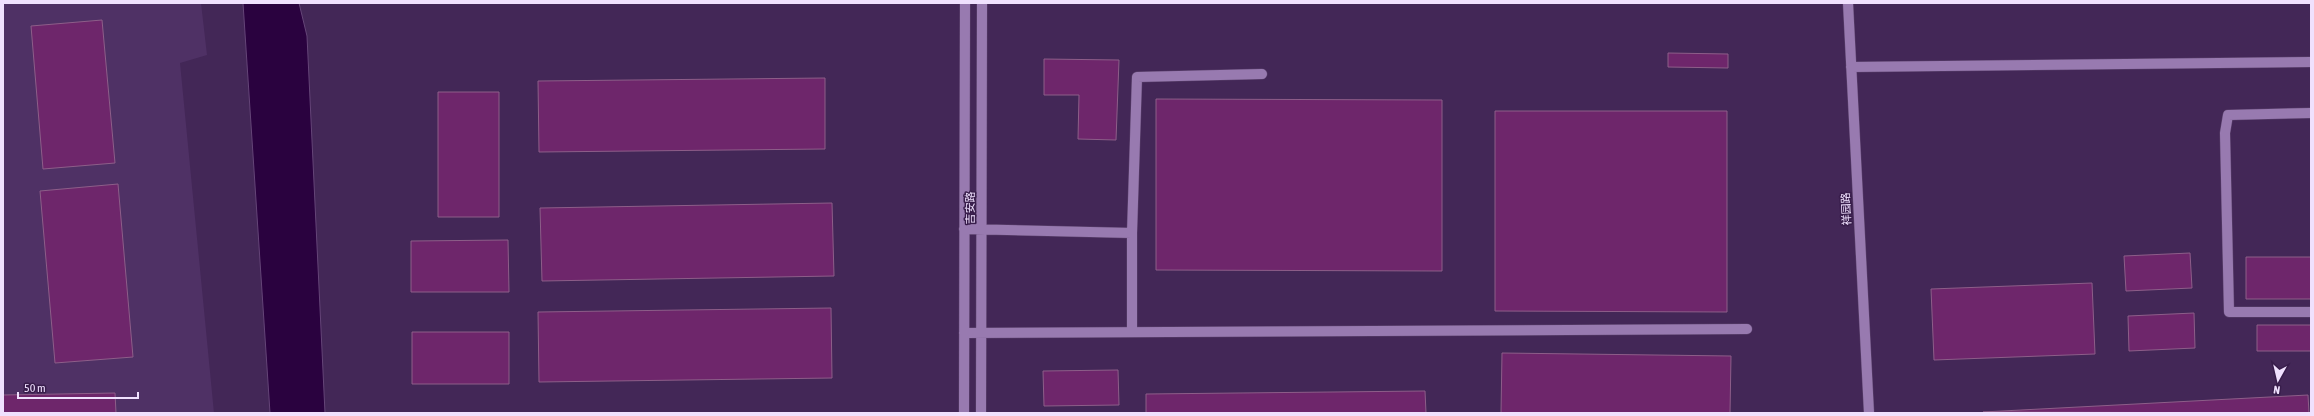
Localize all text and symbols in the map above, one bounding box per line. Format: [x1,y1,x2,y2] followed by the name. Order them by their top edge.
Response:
[964,192,976,225] street label: 吉安路
[1839,192,1853,226] street label: 祥园路
[2258,360,2298,400] north arrow
[18,374,138,400] scale bar
[24,381,46,395] text: 50 m
[2273,384,2281,396] text: N

